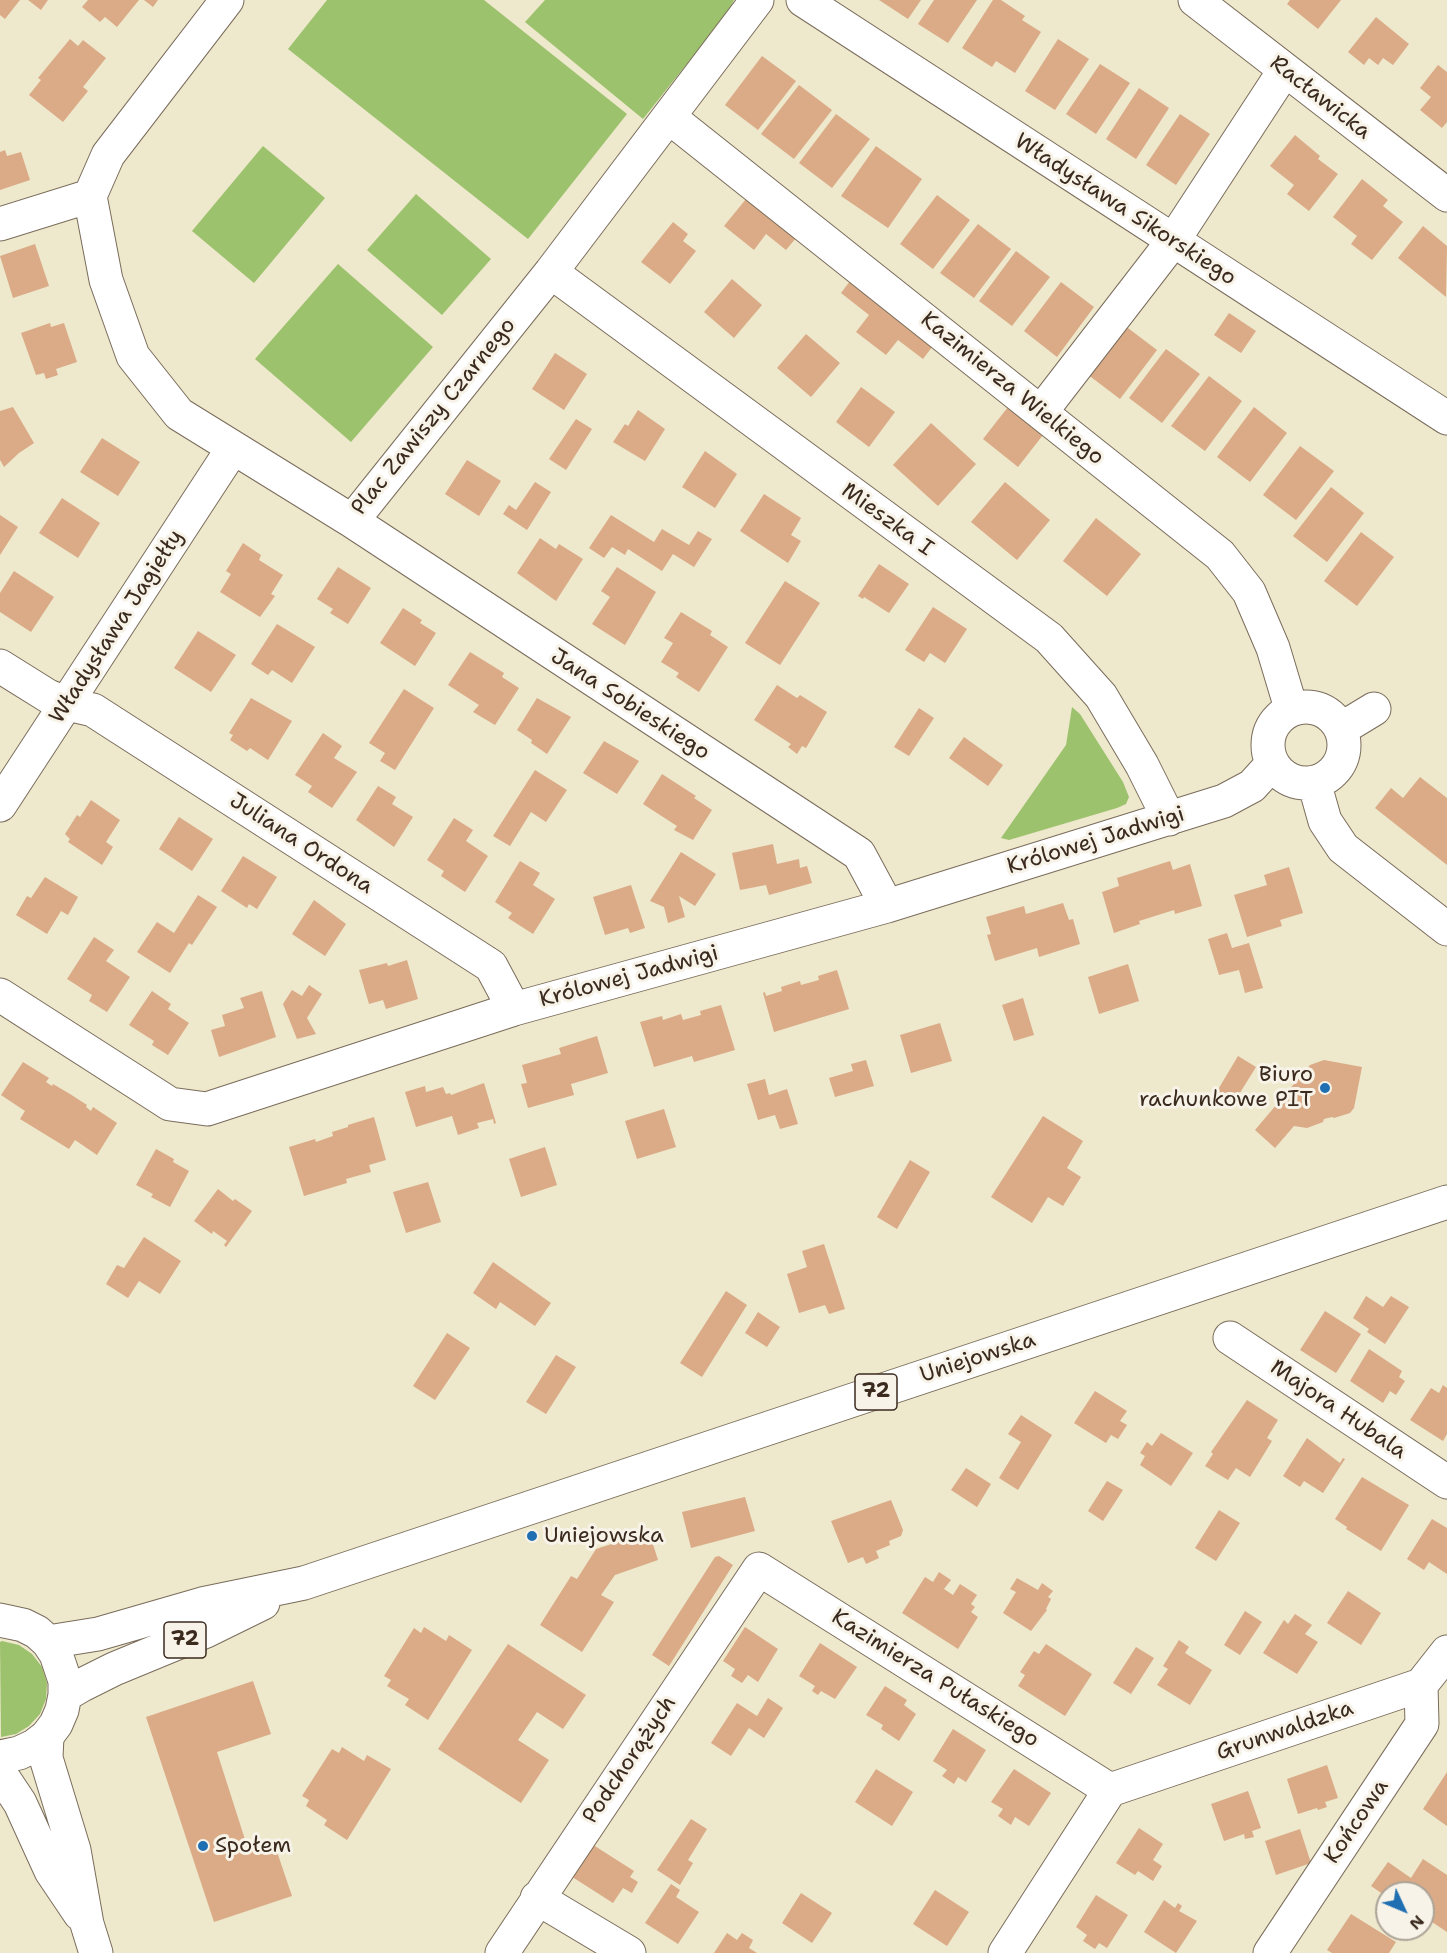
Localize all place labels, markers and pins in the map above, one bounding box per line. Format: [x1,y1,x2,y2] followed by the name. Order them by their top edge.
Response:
[1139,1062,1313,1114] place label: Biuro rachunkowe PIT
[1318,1081,1332,1095] marker: Biuro rachunkowe PIT
[544,1523,664,1549] place label: Uniejowska
[525,1529,539,1543] marker: Uniejowska
[215,1833,291,1859] place label: Społem
[196,1839,210,1853] marker: Społem

